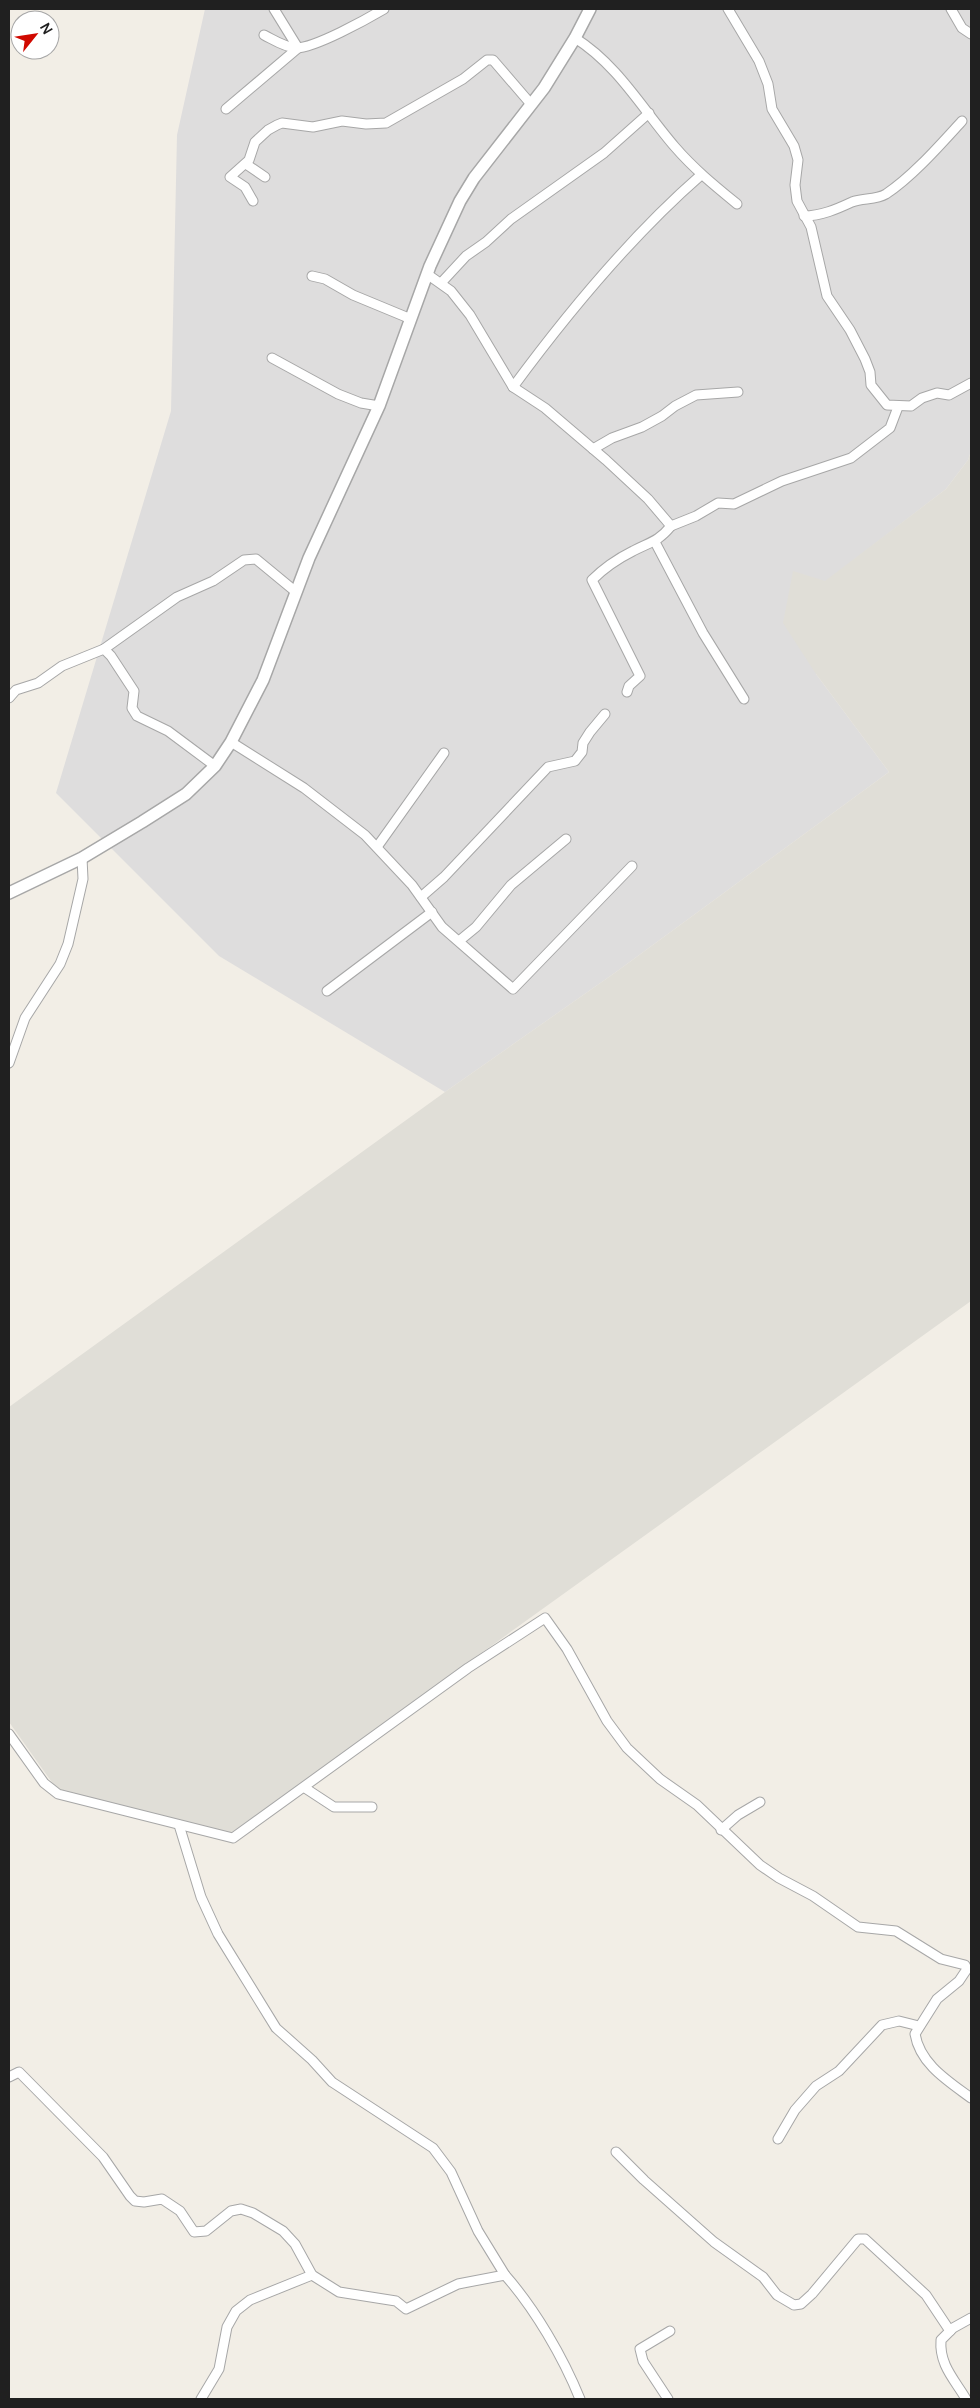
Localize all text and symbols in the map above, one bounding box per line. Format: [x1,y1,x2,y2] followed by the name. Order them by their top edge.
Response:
[10,10,60,60] north arrow
[36,19,57,37] text: N

